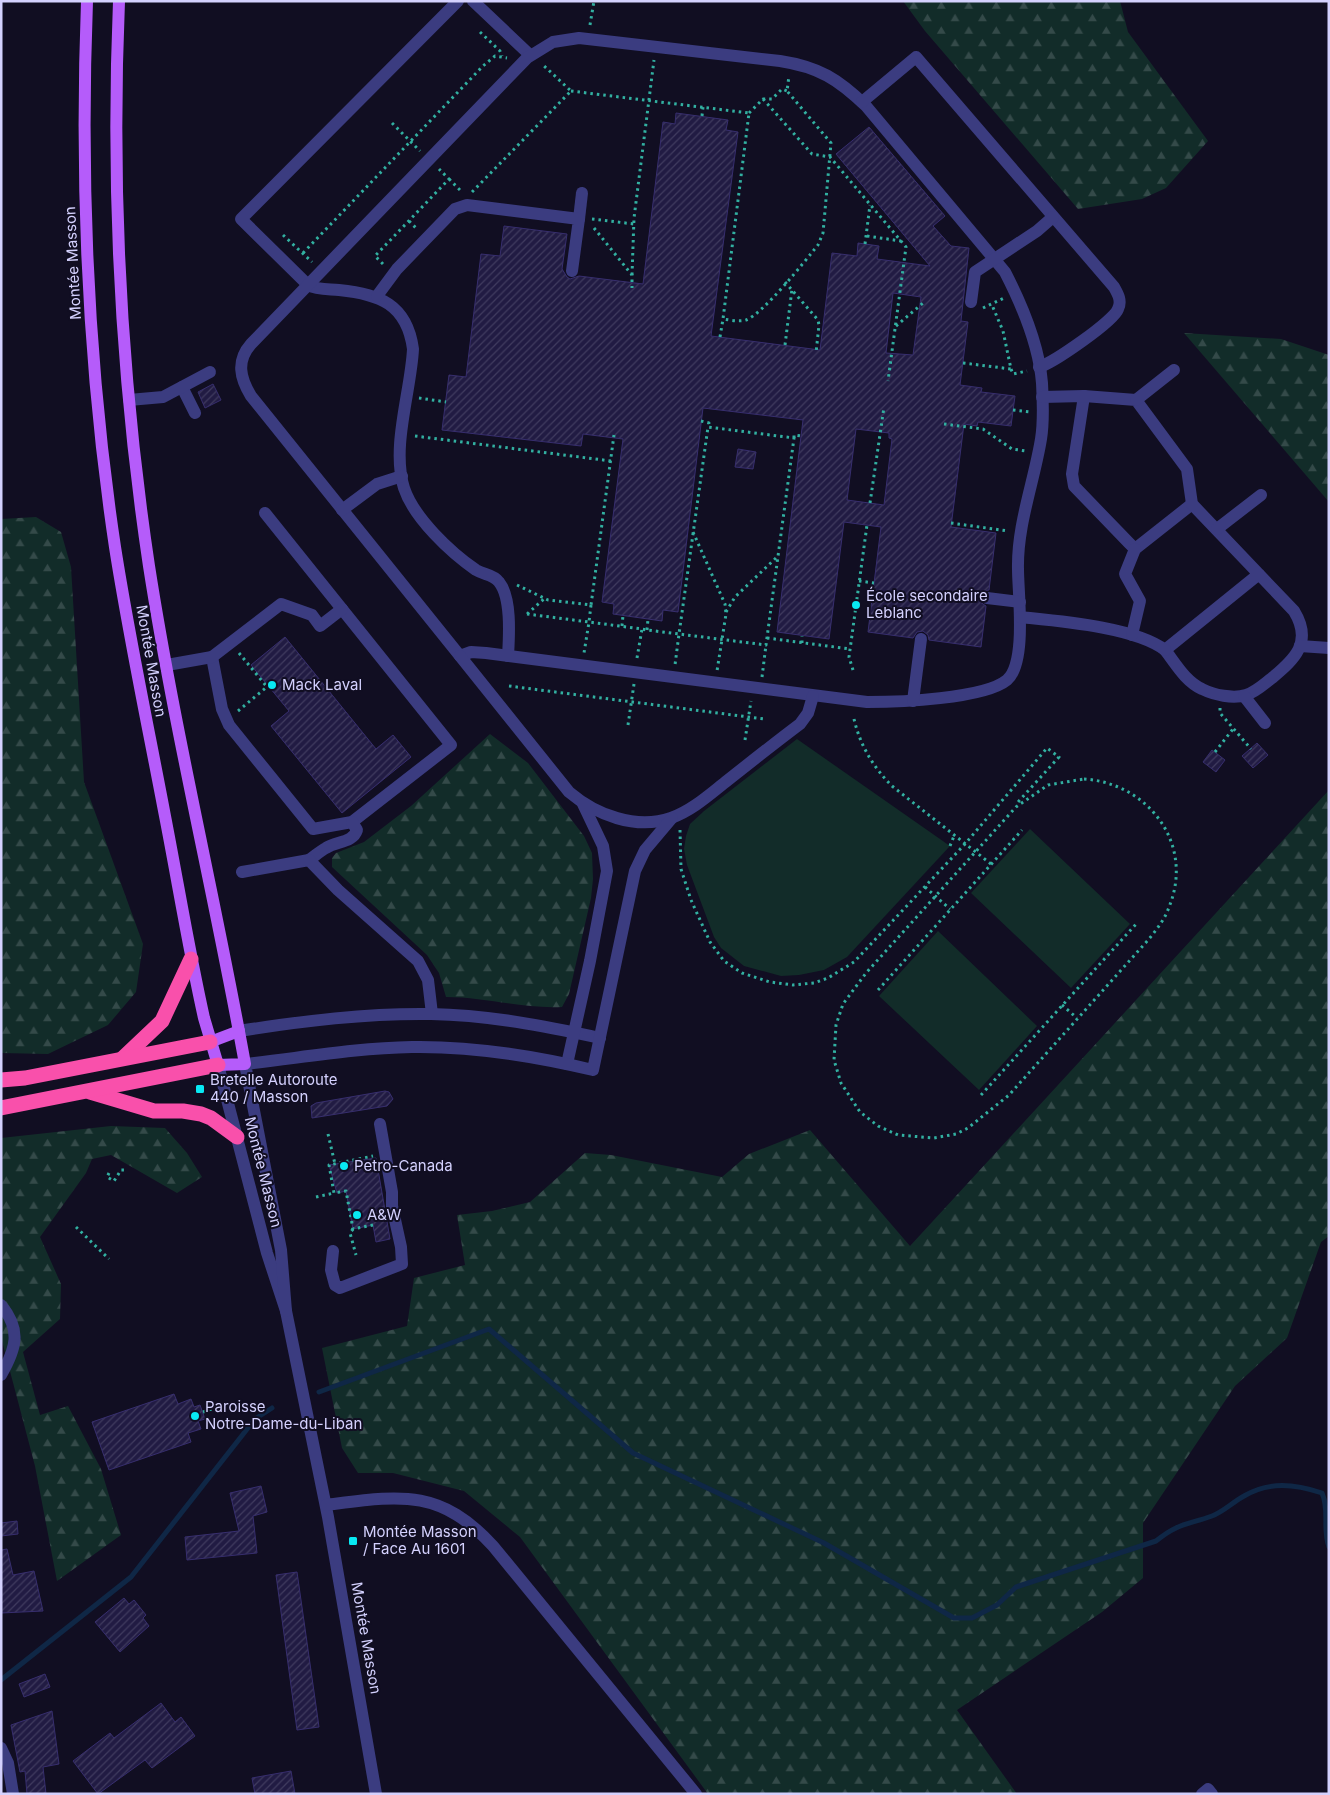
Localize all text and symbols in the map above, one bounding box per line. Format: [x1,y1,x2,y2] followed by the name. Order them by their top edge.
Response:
[60,206,85,320] street label: Montée Masson
[866,586,988,622] place label: École secondaire Leblanc
[850,599,862,611] marker: École secondaire Leblanc
[132,603,171,718] street label: Montée Masson
[282,675,362,694] place label: Mack Laval
[266,679,278,691] marker: Mack Laval
[210,1070,337,1106] place label: Bretelle Autoroute 440 / Masson
[194,1083,206,1095] marker: Bretelle Autoroute 440 / Masson
[241,1114,286,1229] street label: Montée Masson
[354,1156,453,1175] place label: Petro-Canada
[338,1160,350,1172] marker: Petro-Canada
[367,1205,401,1224] place label: A&W
[351,1209,363,1221] marker: A&W
[205,1397,362,1433] place label: Paroisse Notre-Dame-du-Liban
[189,1410,201,1422] marker: Paroisse Notre-Dame-du-Liban
[363,1522,477,1558] place label: Montée Masson / Face Au 1601
[347,1535,359,1547] marker: Montée Masson / Face Au 1601
[347,1580,386,1695] street label: Montée Masson

